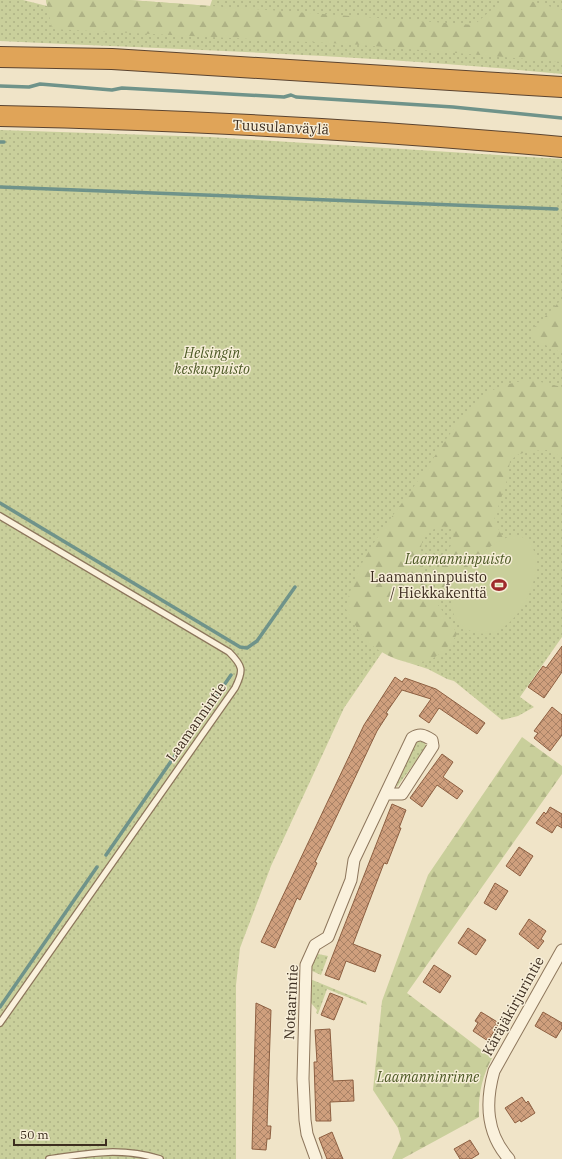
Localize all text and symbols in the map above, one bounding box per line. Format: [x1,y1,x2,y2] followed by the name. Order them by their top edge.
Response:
[232,115,330,139] street label: Tuusulanväylä
[174,344,250,378] park label: Helsingin keskuspuisto
[404,550,511,568] park label: Laamanninpuisto
[370,568,487,602] place label: Laamanninpuisto / Hiekkakenttä
[490,576,508,594] sports icon: Laamanninpuisto / Hiekkakenttä
[162,679,230,765] street label: Laamannintie
[478,953,548,1059] street label: Käräjäkirjurintie
[280,964,302,1040] street label: Notaarintie
[376,1068,480,1086] park label: Laamanninrinne
[14,1121,106,1147] scale bar
[20,1127,49,1142] text: 50 m

